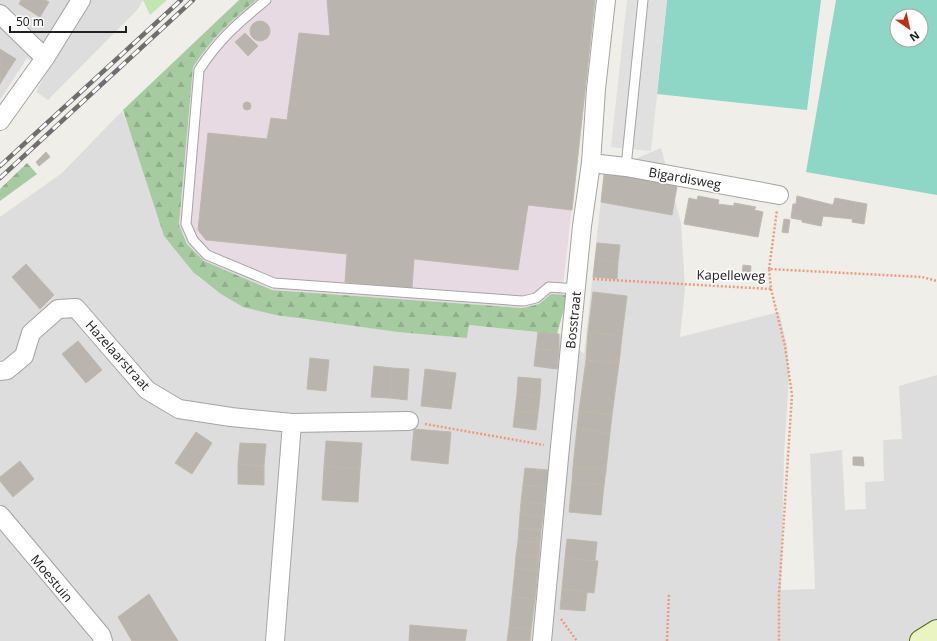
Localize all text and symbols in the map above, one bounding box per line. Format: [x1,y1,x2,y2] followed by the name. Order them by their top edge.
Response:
[10,8,126,34] scale bar
[889,8,929,48] north arrow
[16,13,44,30] text: 50 m
[907,28,923,45] text: N
[647,163,723,193] street label: Bigardisweg
[696,265,766,285] street label: Kapelleweg
[561,290,585,350] street label: Bosstraat
[82,316,155,394] street label: Hazelaarstraat
[27,550,77,606] street label: Moestuin

